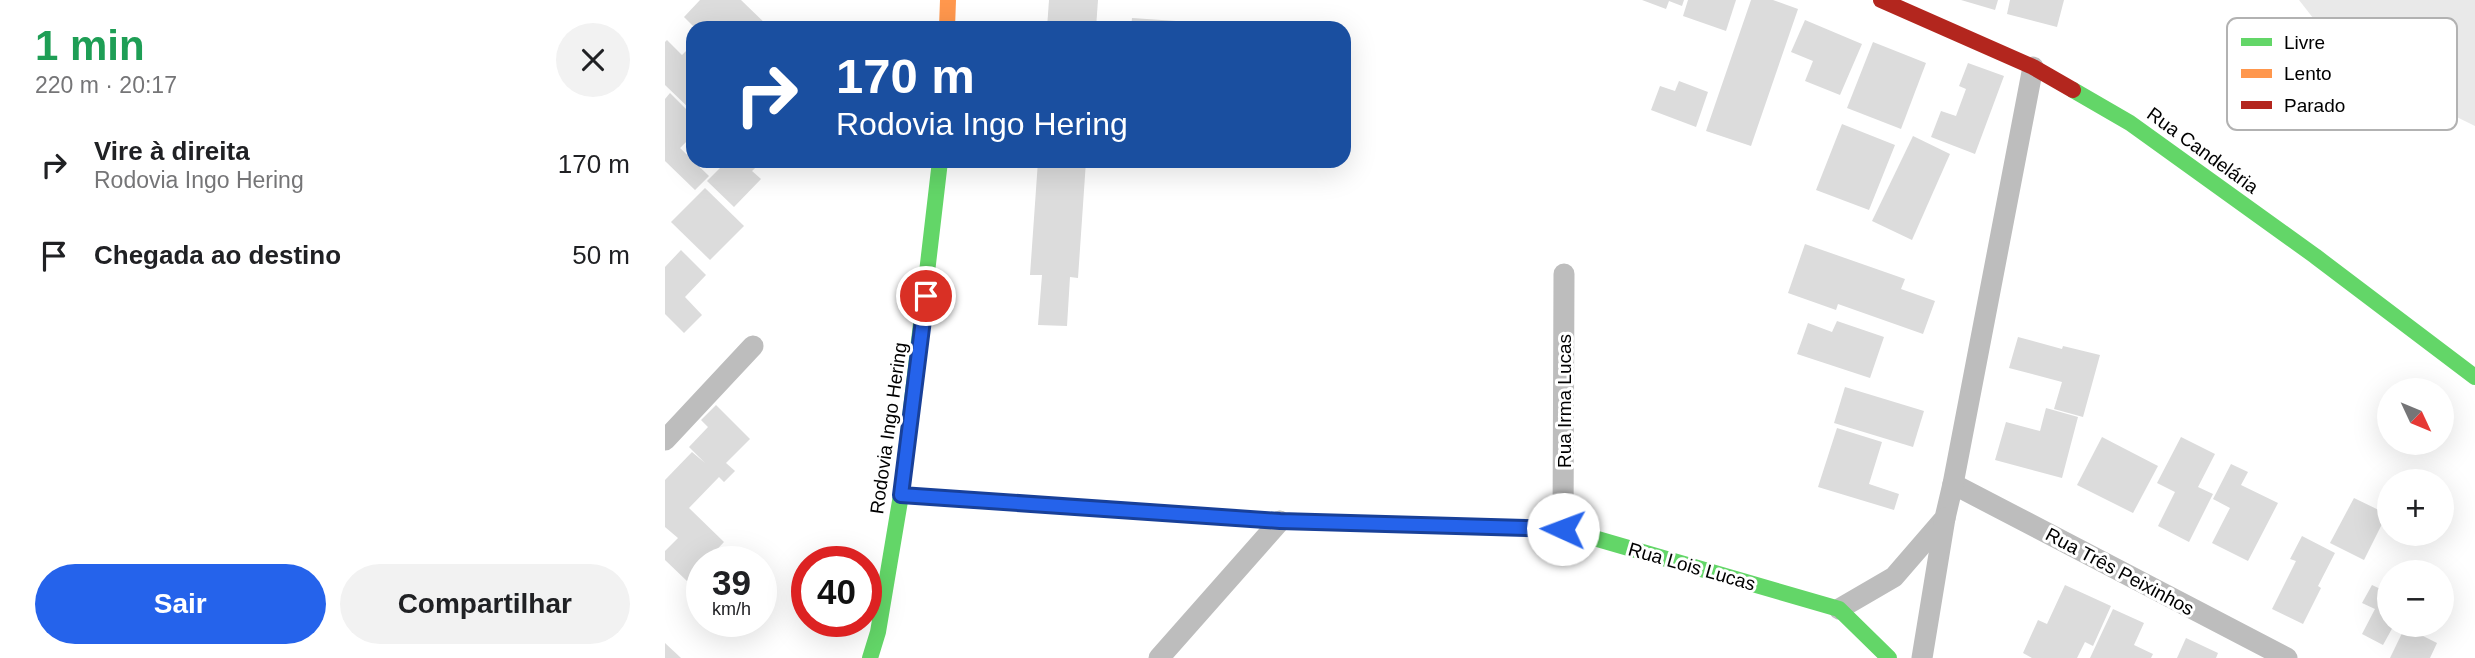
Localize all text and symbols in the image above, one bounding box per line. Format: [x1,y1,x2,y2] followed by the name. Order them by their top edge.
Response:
[2227,18,2457,130] legend
[35,22,145,69] text: 1 min
[556,23,630,97] button: close
[2284,32,2325,53] text: Livre
[721,49,812,140] icon: right
[836,49,975,103] text: 170 m
[2284,63,2332,84] text: Lento
[35,72,177,98] text: 220 m · 20:17
[2284,95,2345,116] text: Parado
[2143,103,2263,198] street label: Rua Candelária
[836,106,1128,142] text: Rodovia Ingo Hering
[94,136,250,166] text: Vire à direita
[35,146,73,184] icon: right
[558,149,630,179] text: 170 m
[94,167,304,193] text: Rodovia Ingo Hering
[35,237,73,275] icon: arrive
[94,240,341,270] text: Chegada ao destino
[572,240,630,270] text: 50 m
[896,266,956,326] pin
[907,277,945,315] icon: arrive
[1554,334,1575,468] street label: Rua Irma Lucas
[866,341,911,515] street label: Rodovia Ingo Hering
[2377,378,2453,455] north arrow
[2377,378,2454,637] map controls
[2377,469,2454,546] button: +
[1526,492,1600,566] position arrow
[2042,523,2197,619] street label: Rua Três Peixinhos
[1626,538,1758,595] street label: Rua Lois Lucas
[791,546,882,637] speed limit sign: 40
[2377,560,2454,637] button: −
[712,563,751,602] text: 39
[35,564,326,644] button: Sair
[340,564,630,644] button: Compartilhar
[712,599,751,619] text: km/h

